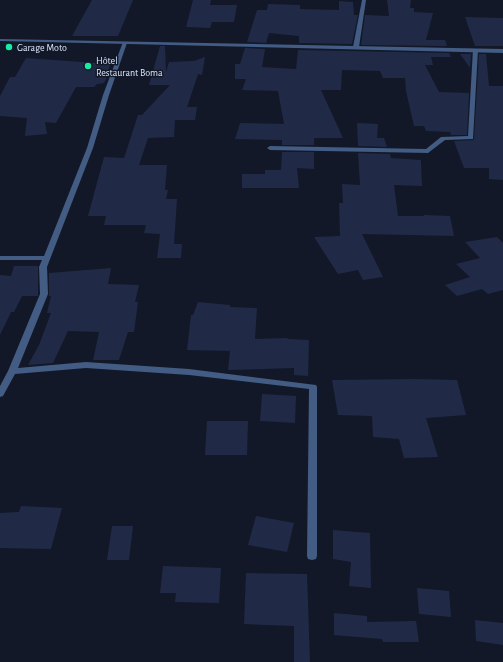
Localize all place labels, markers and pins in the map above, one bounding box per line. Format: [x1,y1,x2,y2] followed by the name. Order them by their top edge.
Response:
[4,42,14,52] marker: Garage Moto
[17,43,67,53] place label: Garage Moto
[96,56,163,78] place label: Hôtel Restaurant Boma
[83,61,93,71] marker: Hôtel Restaurant Boma

